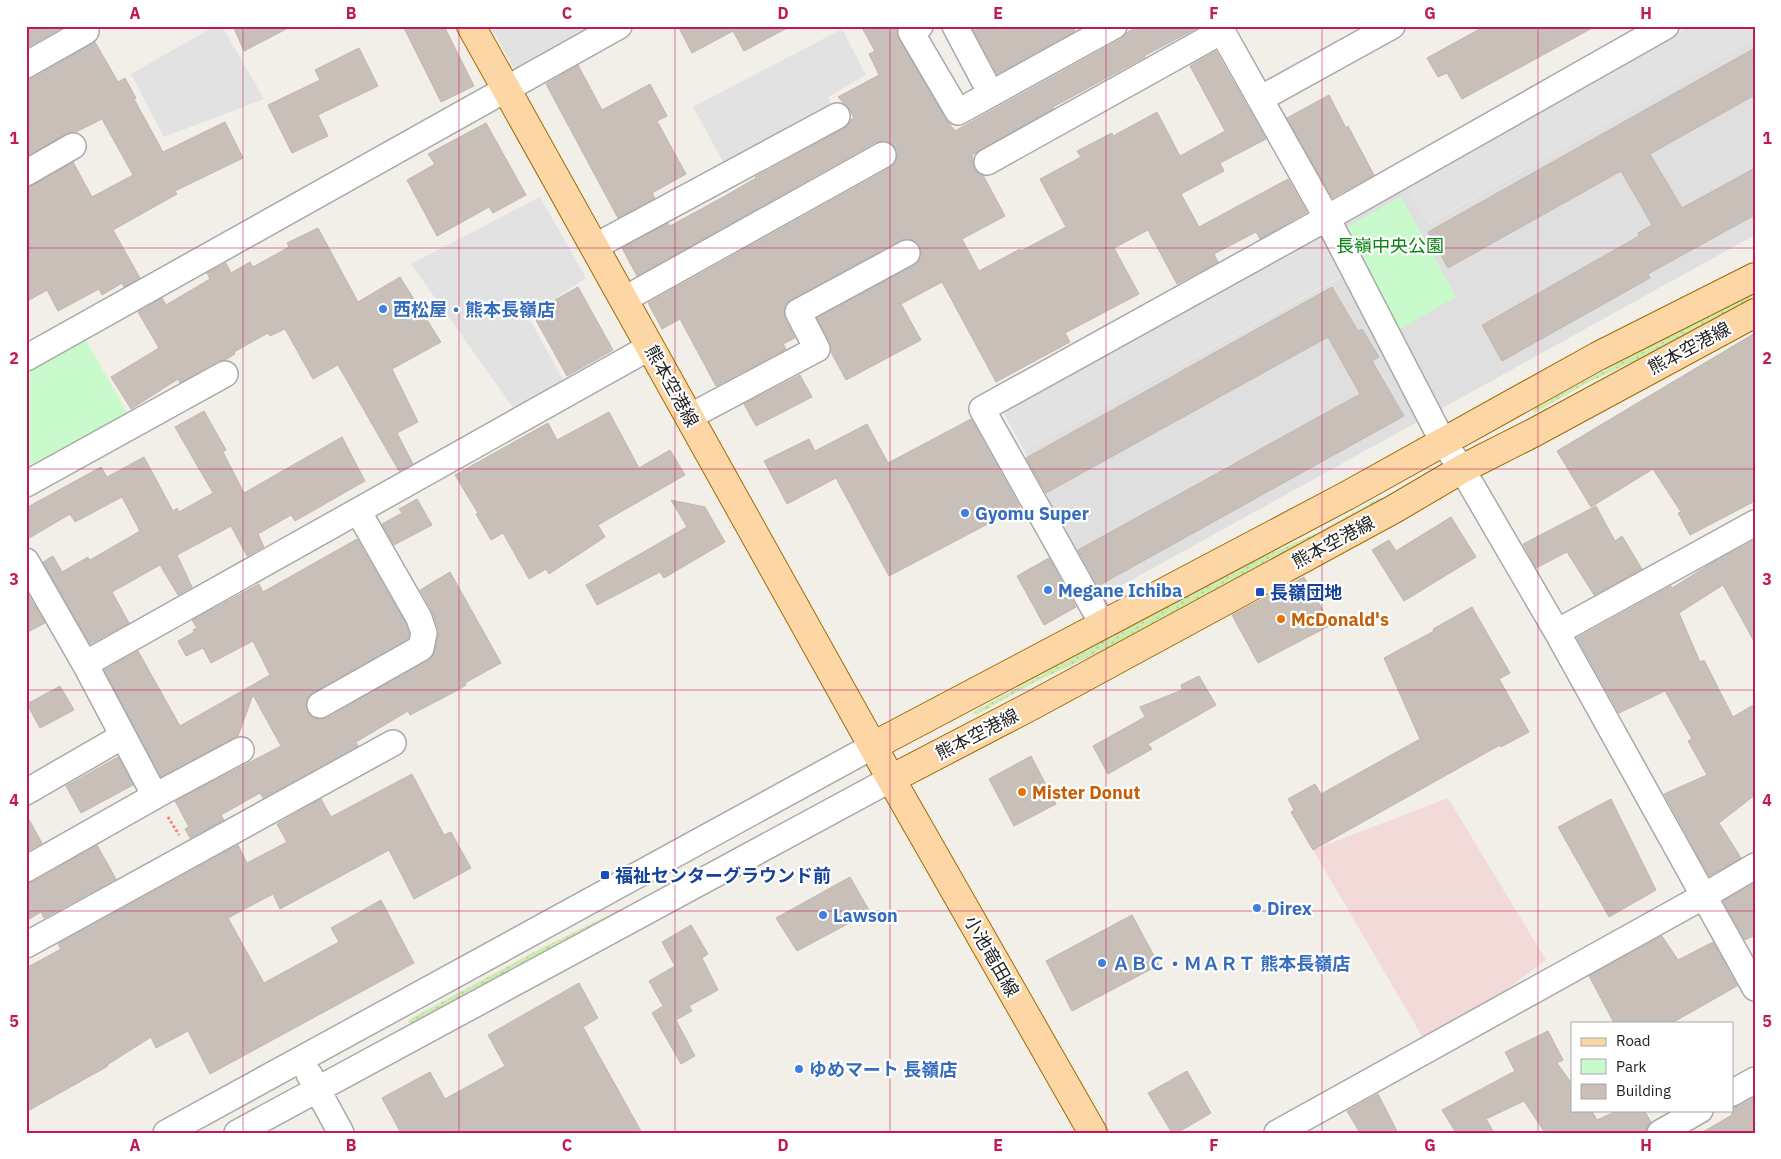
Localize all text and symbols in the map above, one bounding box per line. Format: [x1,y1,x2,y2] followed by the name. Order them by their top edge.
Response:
[130,3,141,23] text: A
[346,3,357,23] text: B
[562,3,572,23] text: C
[777,3,789,23] text: D
[993,3,1003,23] text: E
[1209,3,1219,23] text: F
[1424,3,1436,23] text: G
[1640,3,1652,23] text: H
[9,128,19,148] text: 1
[1762,128,1772,148] text: 1
[1336,234,1444,257] park label: 長嶺中央公園
[393,298,555,321] place label: 西松屋・熊本長嶺店
[377,303,389,315] marker: 西松屋・熊本長嶺店
[1644,317,1734,379] street label: 熊本空港線
[640,341,704,431] street label: 熊本空港線
[9,348,19,368] text: 2
[1762,348,1772,368] text: 2
[975,502,1089,525] place label: Gyomu Super
[959,507,971,519] marker: Gyomu Super
[1288,511,1378,573] street label: 熊本空港線
[9,569,19,589] text: 3
[1762,569,1772,589] text: 3
[1058,579,1182,602] place label: Megane Ichiba
[1270,581,1342,604] place label: 長嶺団地
[1042,584,1054,596] marker: Megane Ichiba
[1254,586,1266,598] marker: 長嶺団地
[1291,608,1389,631] place label: McDonald's
[1275,613,1287,625] marker: McDonald's
[932,703,1022,765] street label: 熊本空港線
[1032,781,1140,804] place label: Mister Donut
[1016,786,1028,798] marker: Mister Donut
[9,790,19,810] text: 4
[1762,790,1772,810] text: 4
[615,864,831,887] place label: 福祉センターグラウンド前
[599,869,611,881] marker: 福祉センターグラウンド前
[1267,897,1312,920] place label: Direx
[1251,902,1263,914] marker: Direx
[833,904,898,927] place label: Lawson
[817,909,829,921] marker: Lawson
[960,911,1024,1001] street label: 小池竜田線
[1112,952,1350,975] place label: ＡＢＣ・ＭＡＲＴ 熊本長嶺店
[1096,957,1108,969] marker: ＡＢＣ・ＭＡＲＴ 熊本長嶺店
[9,1011,19,1031] text: 5
[1762,1011,1772,1031] text: 5
[1571,1022,1734,1112] legend
[1616,1031,1651,1050] text: Road
[1616,1057,1646,1076] text: Park
[809,1058,957,1081] place label: ゆめマート 長嶺店
[793,1063,805,1075] marker: ゆめマート 長嶺店
[1616,1081,1671,1100] text: Building
[130,1135,141,1155] text: A
[346,1135,357,1155] text: B
[562,1135,572,1155] text: C
[777,1135,789,1155] text: D
[993,1135,1003,1155] text: E
[1209,1135,1219,1155] text: F
[1424,1135,1436,1155] text: G
[1640,1135,1652,1155] text: H

